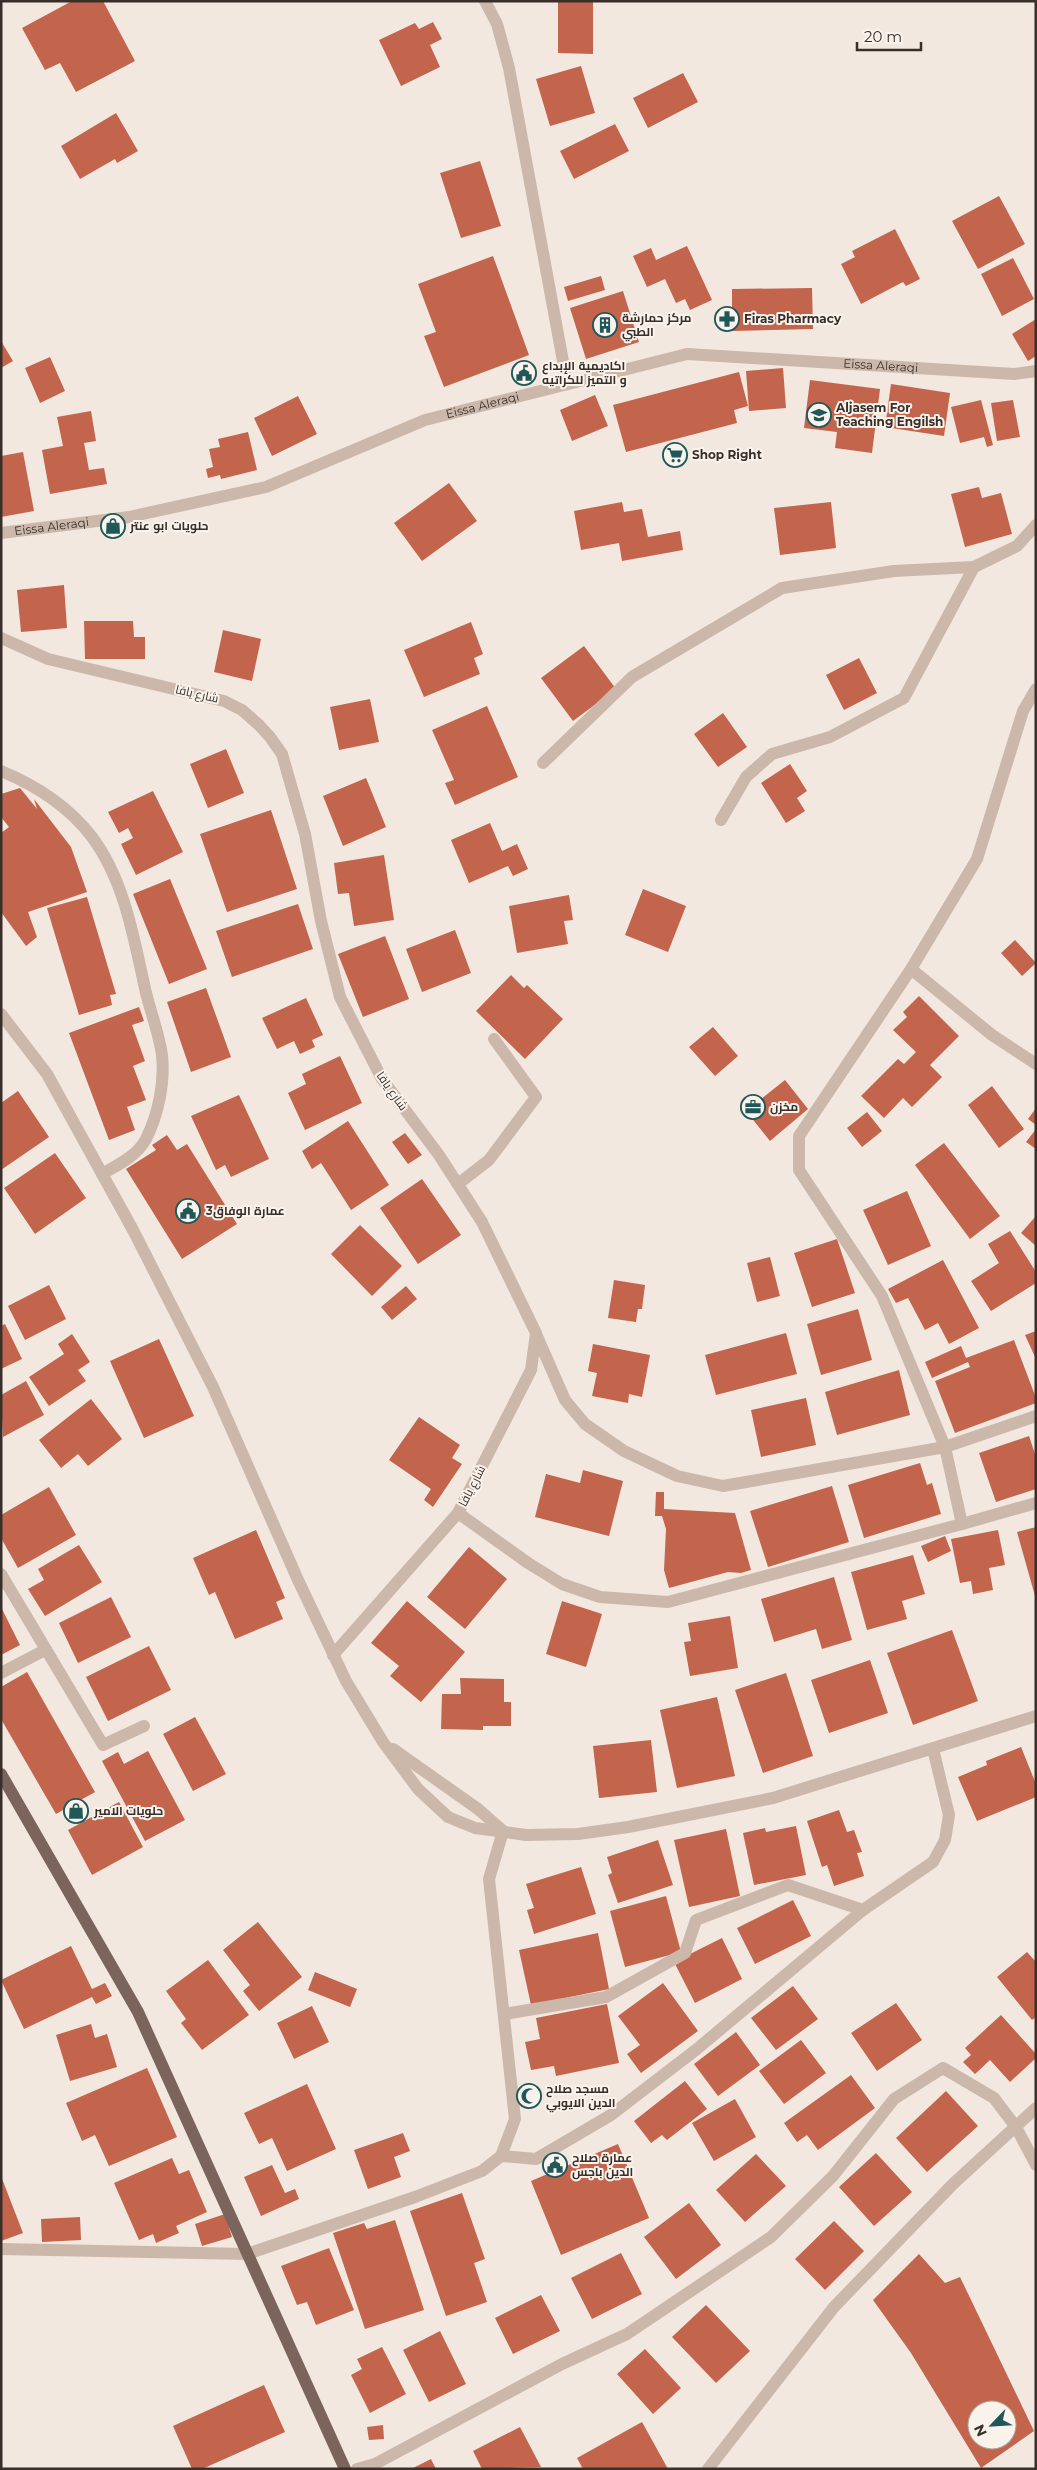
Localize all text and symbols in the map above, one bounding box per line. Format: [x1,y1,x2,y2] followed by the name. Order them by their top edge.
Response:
[857,20,921,52] scale bar
[864,27,902,46] text: 20 m
[714,306,740,332] pharmacy icon: Firas Pharmacy
[622,310,692,342] place label: مركز حمارشة الطبي
[744,311,842,326] place label: Firas Pharmacy
[592,312,618,338] building icon: مركز حمارشة الطبي
[843,356,919,375] street label: Eissa Aleraqi
[542,358,627,388] place label: اكاديمية الإبداع و التميز للكراتيه
[511,360,537,386] public building icon: اكاديمية الإبداع و التميز للكراتيه
[444,389,521,421] street label: Eissa Aleraqi
[835,400,943,429] place label: Aljasem For Teaching Engilsh
[806,402,832,428] school or university icon: Aljasem For Teaching Engilsh
[662,442,688,468] supermarket icon: Shop Right
[692,447,763,462] place label: Shop Right
[100,513,126,539] shop icon: حلويات ابو عنتر
[13,514,90,538] street label: Eissa Aleraqi
[129,518,209,534] place label: حلويات ابو عنتر
[174,681,220,707] street label: شارع يافا
[373,1068,411,1114] street label: شارع يافا
[740,1094,766,1120] office icon: مخزن
[770,1099,798,1115] place label: مخزن
[175,1198,201,1224] public building icon: عمارة الوفاق3
[205,1203,285,1219] place label: عمارة الوفاق3
[455,1463,489,1509] street label: شارع يافا
[63,1798,89,1824] shop icon: حلويات الامير
[93,1803,163,1819] place label: حلويات الامير
[546,2081,616,2113] place label: مسجد صلاح الدين الايوبي
[516,2083,542,2109] mosque icon: مسجد صلاح الدين الايوبي
[572,2150,633,2180] place label: عمارة صلاح الدين باجس
[542,2152,568,2178] public building icon: عمارة صلاح الدين باجس
[967,2400,1017,2450] north arrow
[970,2422,991,2439] text: N

